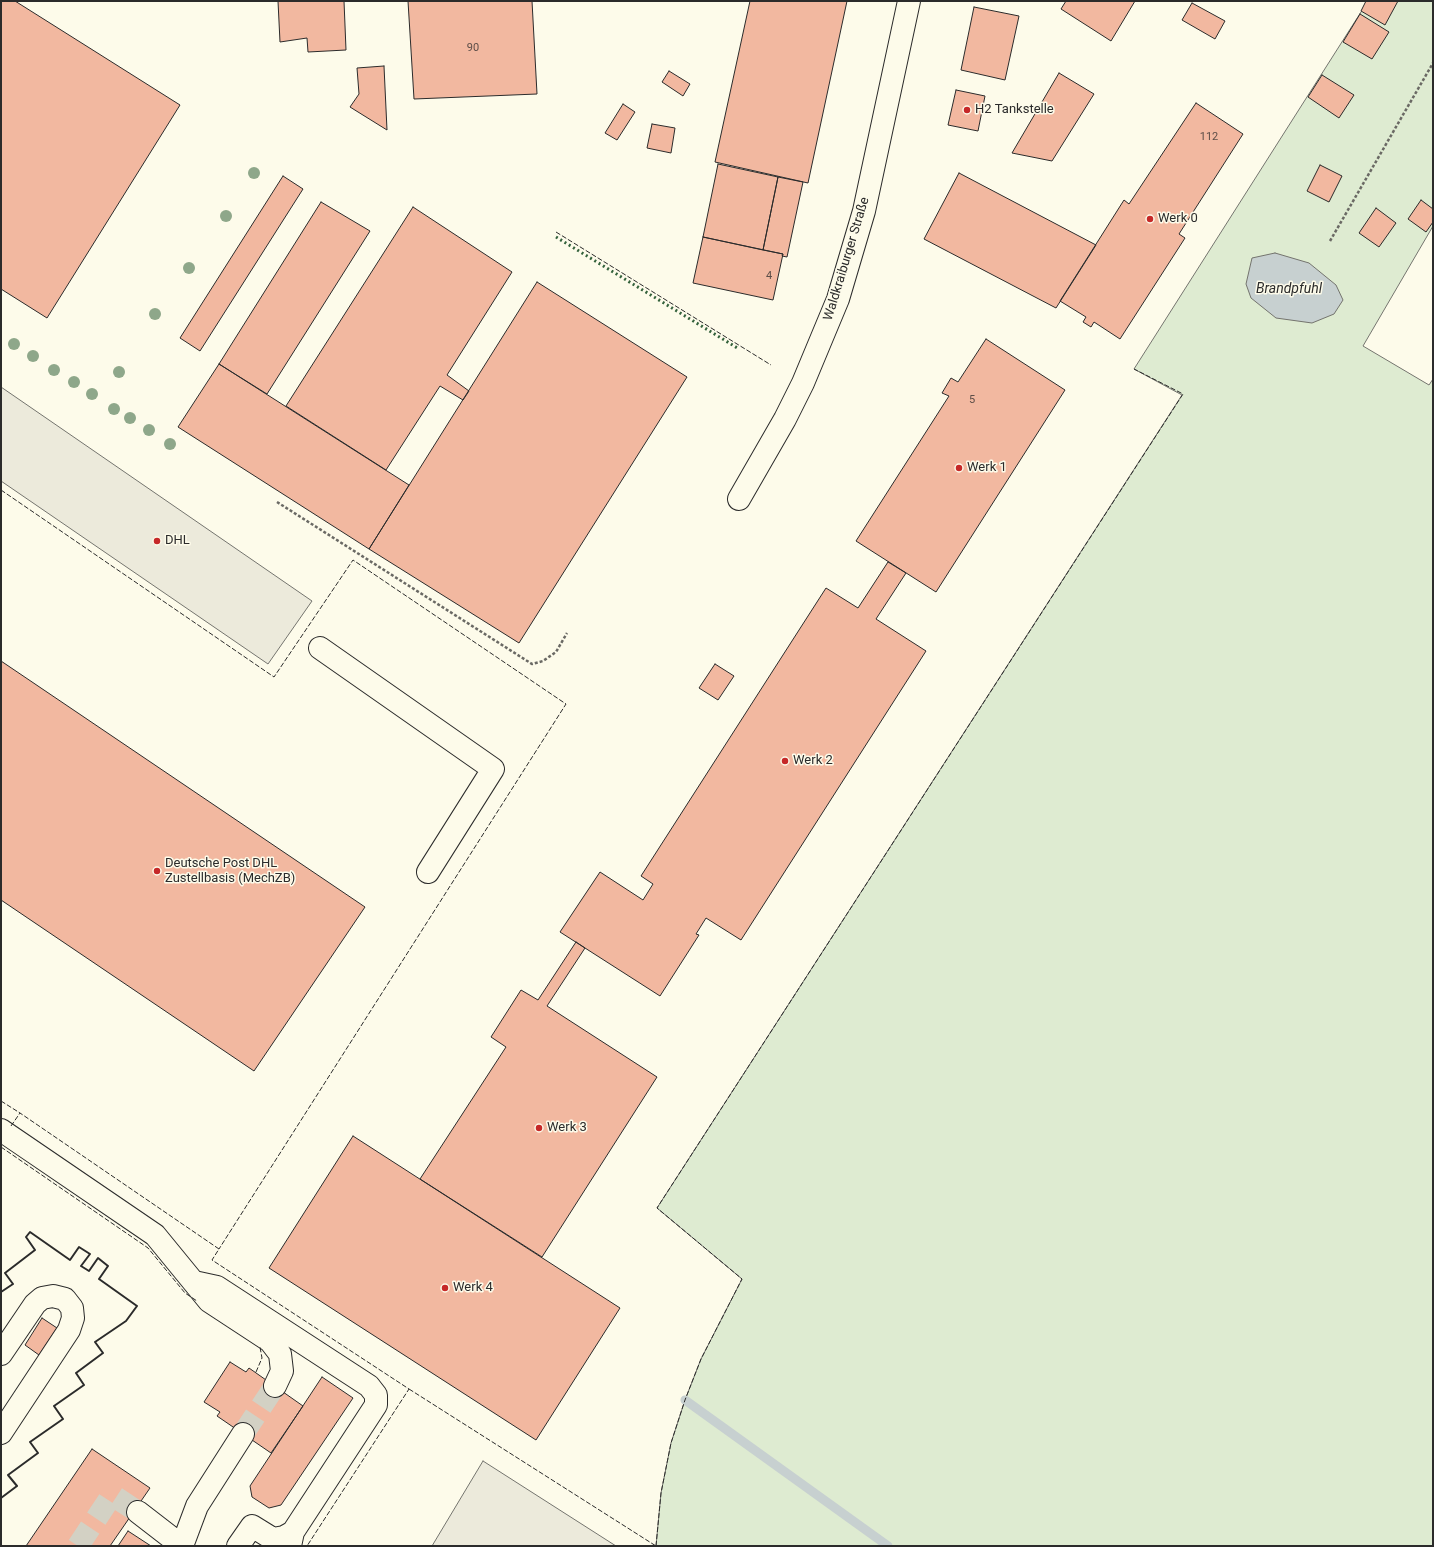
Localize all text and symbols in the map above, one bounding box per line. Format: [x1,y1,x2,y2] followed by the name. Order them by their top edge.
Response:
[467,41,479,55] house number: 90
[975,102,1054,118] place label: H2 Tankstelle
[962,105,972,115] marker: H2 Tankstelle
[1200,130,1218,144] house number: 112
[821,195,873,323] street label: Waldkraiburger Straße
[1158,211,1198,227] place label: Werk 0
[1145,214,1155,224] marker: Werk 0
[766,269,772,283] house number: 4
[1256,281,1322,297] water label: Brandpfuhl
[969,393,975,407] house number: 5
[967,460,1007,476] place label: Werk 1
[954,463,964,473] marker: Werk 1
[165,533,190,549] place label: DHL
[152,536,162,546] marker: DHL
[793,753,833,769] place label: Werk 2
[780,756,790,766] marker: Werk 2
[165,856,295,887] place label: Deutsche Post DHL Zustellbasis (MechZB)
[152,866,162,876] marker: Deutsche Post DHL Zustellbasis (MechZB)
[547,1120,587,1136] place label: Werk 3
[534,1123,544,1133] marker: Werk 3
[453,1280,493,1296] place label: Werk 4
[440,1283,450,1293] marker: Werk 4

